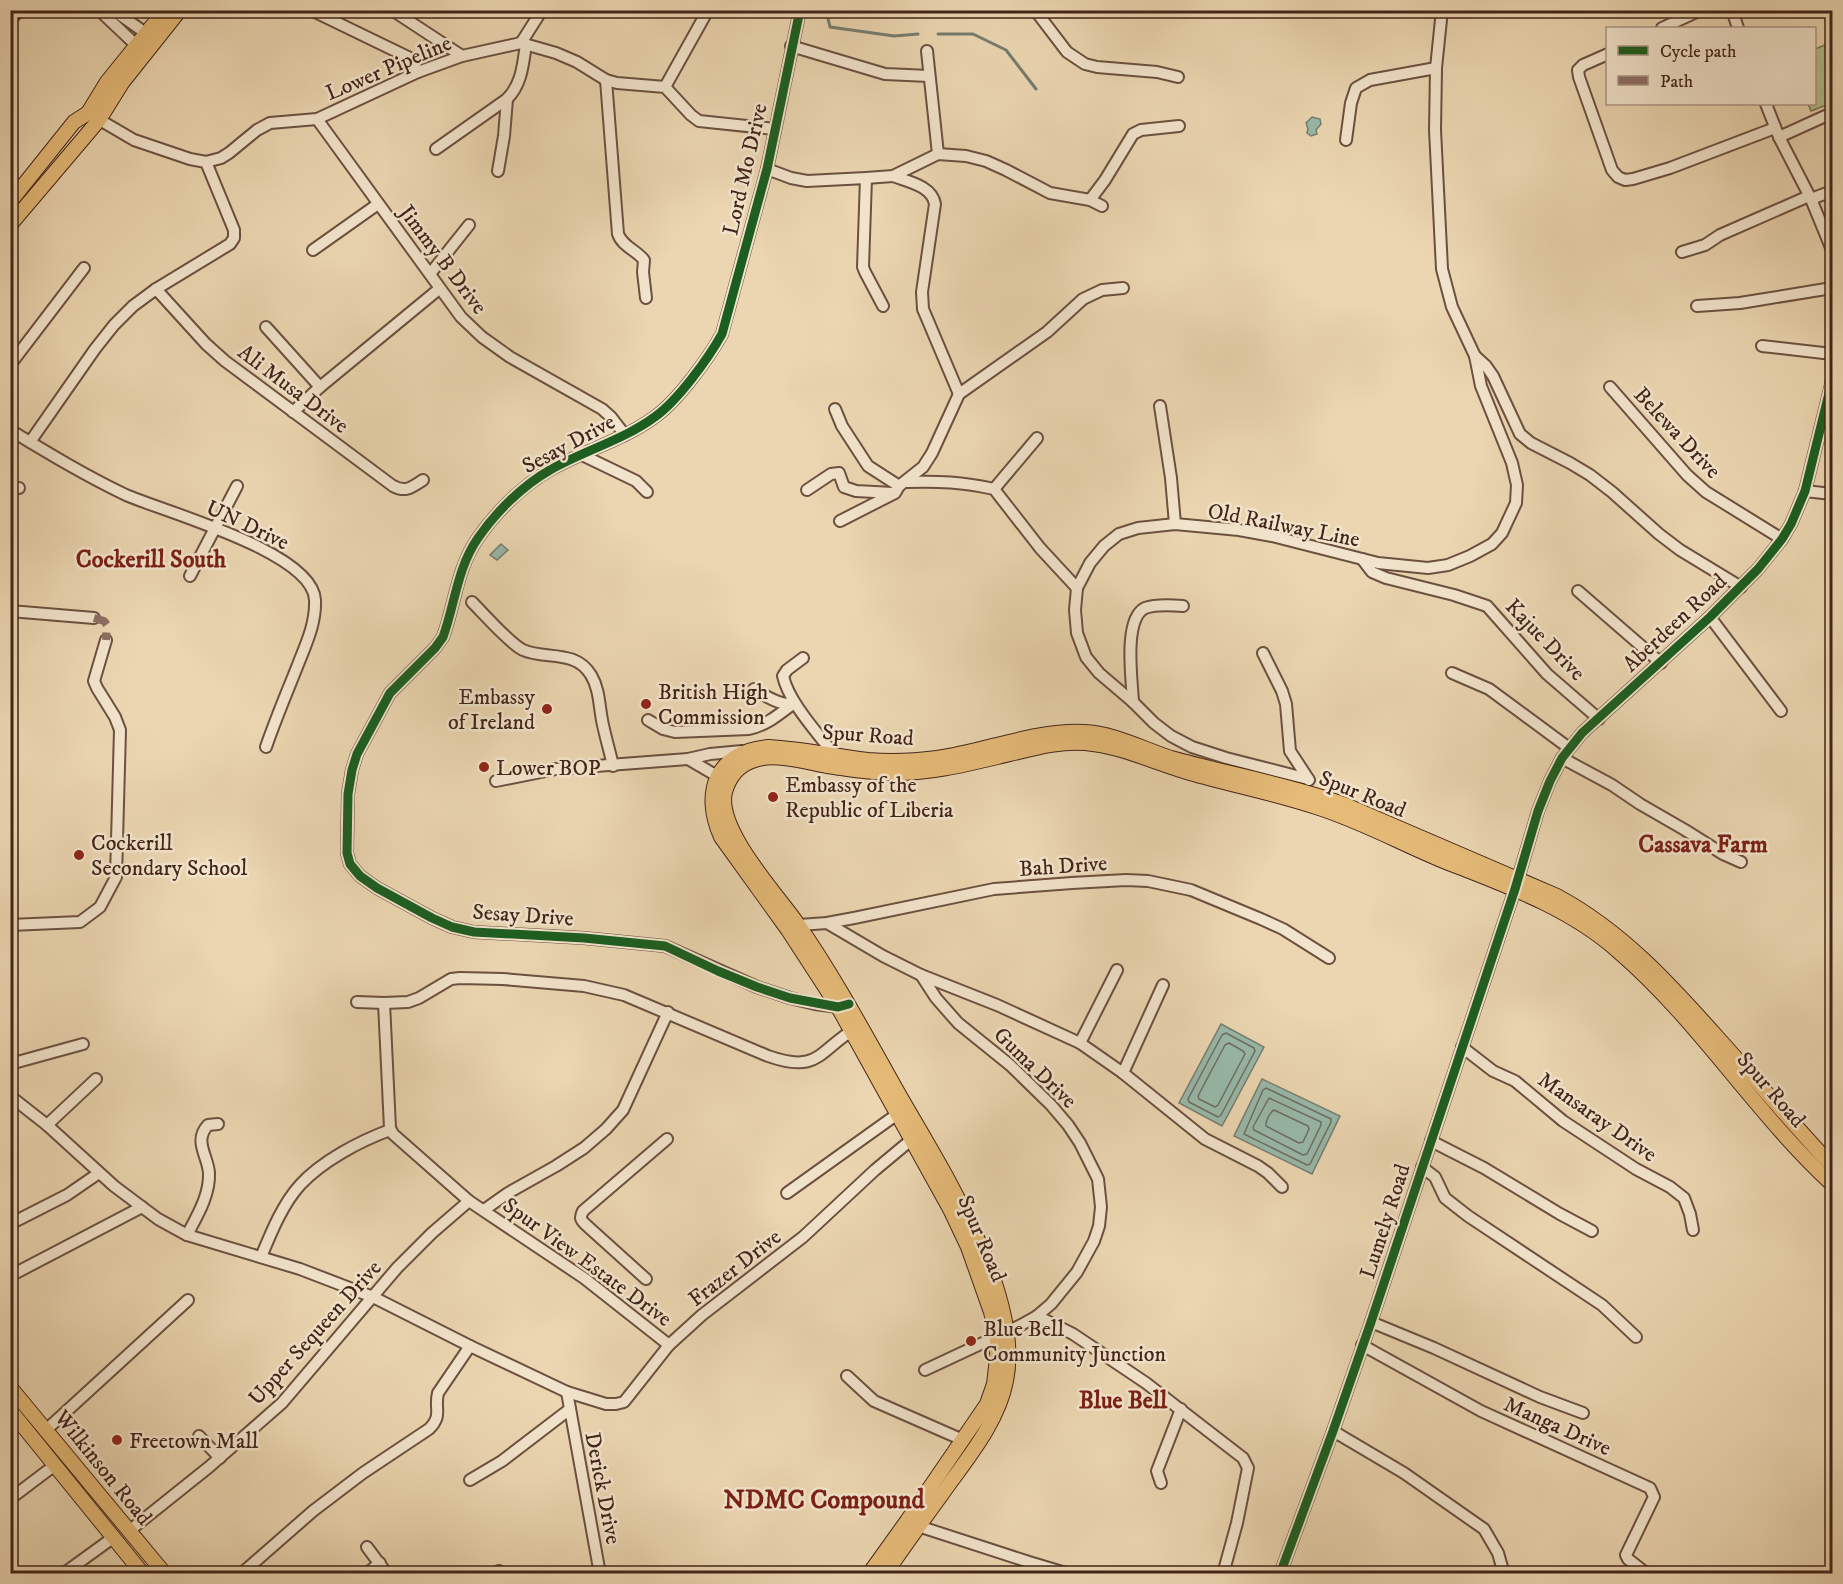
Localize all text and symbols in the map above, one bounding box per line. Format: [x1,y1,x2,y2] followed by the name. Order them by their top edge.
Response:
[1606,27,1816,105] legend
[322,30,456,107] street label: Lower Pipeline
[1660,41,1737,63] text: Cycle path
[1660,71,1694,93] text: Path
[717,101,774,238] street label: Lord Mo Drive
[392,198,493,320] street label: Jimmy B Drive
[232,339,354,440] street label: Ali Musa Drive
[1628,381,1726,485] street label: Belewa Drive
[518,409,620,480] street label: Sesay Drive
[201,494,293,556] street label: UN Drive
[1205,498,1362,553] street label: Old Railway Line
[76,545,227,575] district label: Cockerill South
[1617,568,1733,678] street label: Aberdeen Road
[1499,593,1591,687] street label: Kajue Drive
[658,679,769,731] place label: British High Commission
[448,684,536,736] place label: Embassy of Ireland
[639,697,653,711] marker: British High Commission
[540,702,554,716] marker: Embassy of Ireland
[821,719,915,752] street label: Spur Road
[496,755,601,782] place label: Lower BOP
[477,760,491,774] marker: Lower BOP
[1315,765,1410,824] street label: Spur Road
[785,772,954,824] place label: Embassy of the Republic of Liberia
[766,790,780,804] marker: Embassy of the Republic of Liberia
[91,830,248,882] place label: Cockerill Secondary School
[1638,830,1768,860] district label: Cassava Farm
[72,848,86,862] marker: Cockerill Secondary School
[1018,850,1108,883] street label: Bah Drive
[471,898,574,932] street label: Sesay Drive
[988,1022,1082,1114] street label: Guma Drive
[1731,1047,1811,1133] street label: Spur Road
[1532,1066,1662,1168] street label: Mansaray Drive
[1354,1161,1417,1282] street label: Lumely Road
[951,1191,1012,1286] street label: Spur Road
[497,1192,677,1333] street label: Spur View Estate Drive
[683,1224,787,1313] street label: Frazer Drive
[243,1255,387,1411] street label: Upper Sequeen Drive
[983,1316,1166,1368] place label: Blue Bell Community Junction
[964,1334,978,1348] marker: Blue Bell Community Junction
[1079,1386,1168,1416] district label: Blue Bell
[1499,1391,1615,1462] street label: Manga Drive
[48,1404,157,1531] street label: Wilkinson Road
[129,1428,259,1455] place label: Freetown Mall
[578,1430,627,1547] street label: Derick Drive
[110,1433,124,1447] marker: Freetown Mall
[723,1484,926,1517] district label: NDMC Compound

